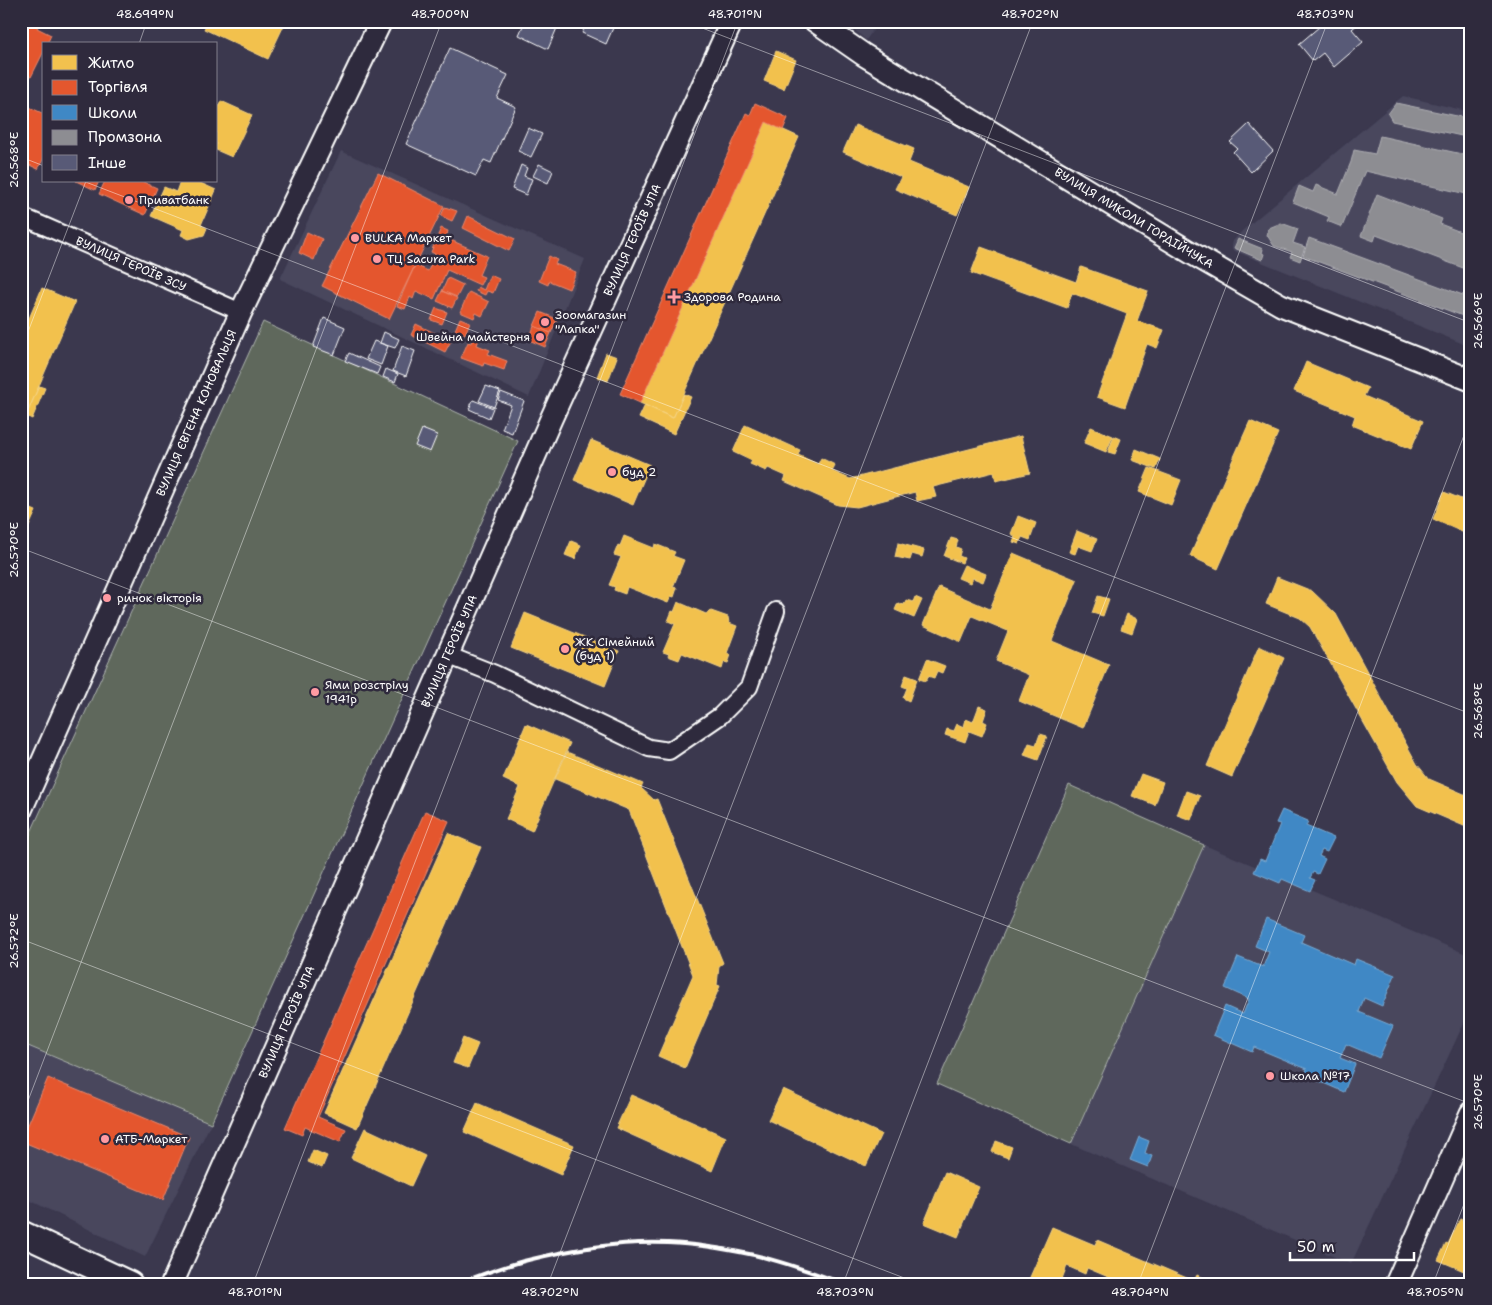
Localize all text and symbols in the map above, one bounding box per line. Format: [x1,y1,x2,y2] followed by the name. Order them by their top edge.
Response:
[116,6,174,22] text: 48.699°N
[411,6,469,22] text: 48.700°N
[708,6,762,22] text: 48.701°N
[1001,6,1059,22] text: 48.702°N
[1296,6,1354,22] text: 48.703°N
[42,42,218,182] legend
[88,53,134,73] text: Житло
[88,77,148,97] text: Торгівля
[88,103,137,123] text: Школи
[88,127,163,147] text: Промзона
[6,132,22,188] text: 26.568°E
[88,153,126,173] text: Інше
[1052,164,1216,272] street label: ВУЛИЦЯ МИКОЛИ ГОРДІЙЧУКА
[600,181,665,299] street label: ВУЛИЦЯ ГЕРОЇВ УПА
[139,192,210,208] place label: Приватбанк
[123,194,135,206] marker: Приватбанк
[365,230,452,246] place label: BULKA Маркет
[349,232,361,244] marker: BULKA Маркет
[73,233,189,295] street label: ВУЛИЦЯ ГЕРОЇВ ЗСУ
[387,251,475,267] place label: ТЦ Sacura Park
[371,253,383,265] marker: ТЦ Sacura Park
[684,289,781,305] place label: Здорова Родина
[668,291,680,303] marker: Здорова Родина
[1470,293,1486,349] text: 26.566°E
[555,307,626,337] place label: Зоомагазин "Лапка"
[539,316,551,328] marker: Зоомагазин "Лапка"
[153,327,240,499] street label: ВУЛИЦЯ ЄВГЕНА КОНОВАЛЬЦЯ
[416,329,530,345] place label: Швейна майстерня
[534,331,546,343] marker: Швейна майстерня
[622,464,656,480] place label: буд 2
[606,466,618,478] marker: буд 2
[6,522,22,578] text: 26.570°E
[117,590,202,606] place label: ринок вікторія
[101,592,113,604] marker: ринок вікторія
[418,592,481,710] street label: ВУЛИЦЯ ГЕРОЇВ УПА
[575,634,655,664] place label: ЖК Сімейний (буд 1)
[559,643,571,655] marker: ЖК Сімейний (буд 1)
[325,677,409,707] place label: Ями розстрілу 1941р
[1470,683,1486,739] text: 26.568°E
[309,686,321,698] marker: Ями розстрілу 1941р
[6,913,22,969] text: 26.572°E
[255,963,319,1081] street label: ВУЛИЦЯ ГЕРОЇВ УПА
[1280,1068,1350,1084] place label: Школа №17
[1264,1070,1276,1082] marker: Школа №17
[1470,1074,1486,1130] text: 26.570°E
[115,1131,188,1147] place label: АТБ-Маркет
[99,1133,111,1145] marker: АТБ-Маркет
[1290,1230,1413,1262] scale bar
[1297,1237,1335,1257] text: 50 m
[228,1284,282,1300] text: 48.701°N
[521,1284,579,1300] text: 48.702°N
[816,1284,874,1300] text: 48.703°N
[1111,1284,1169,1300] text: 48.704°N
[1406,1284,1464,1300] text: 48.705°N

